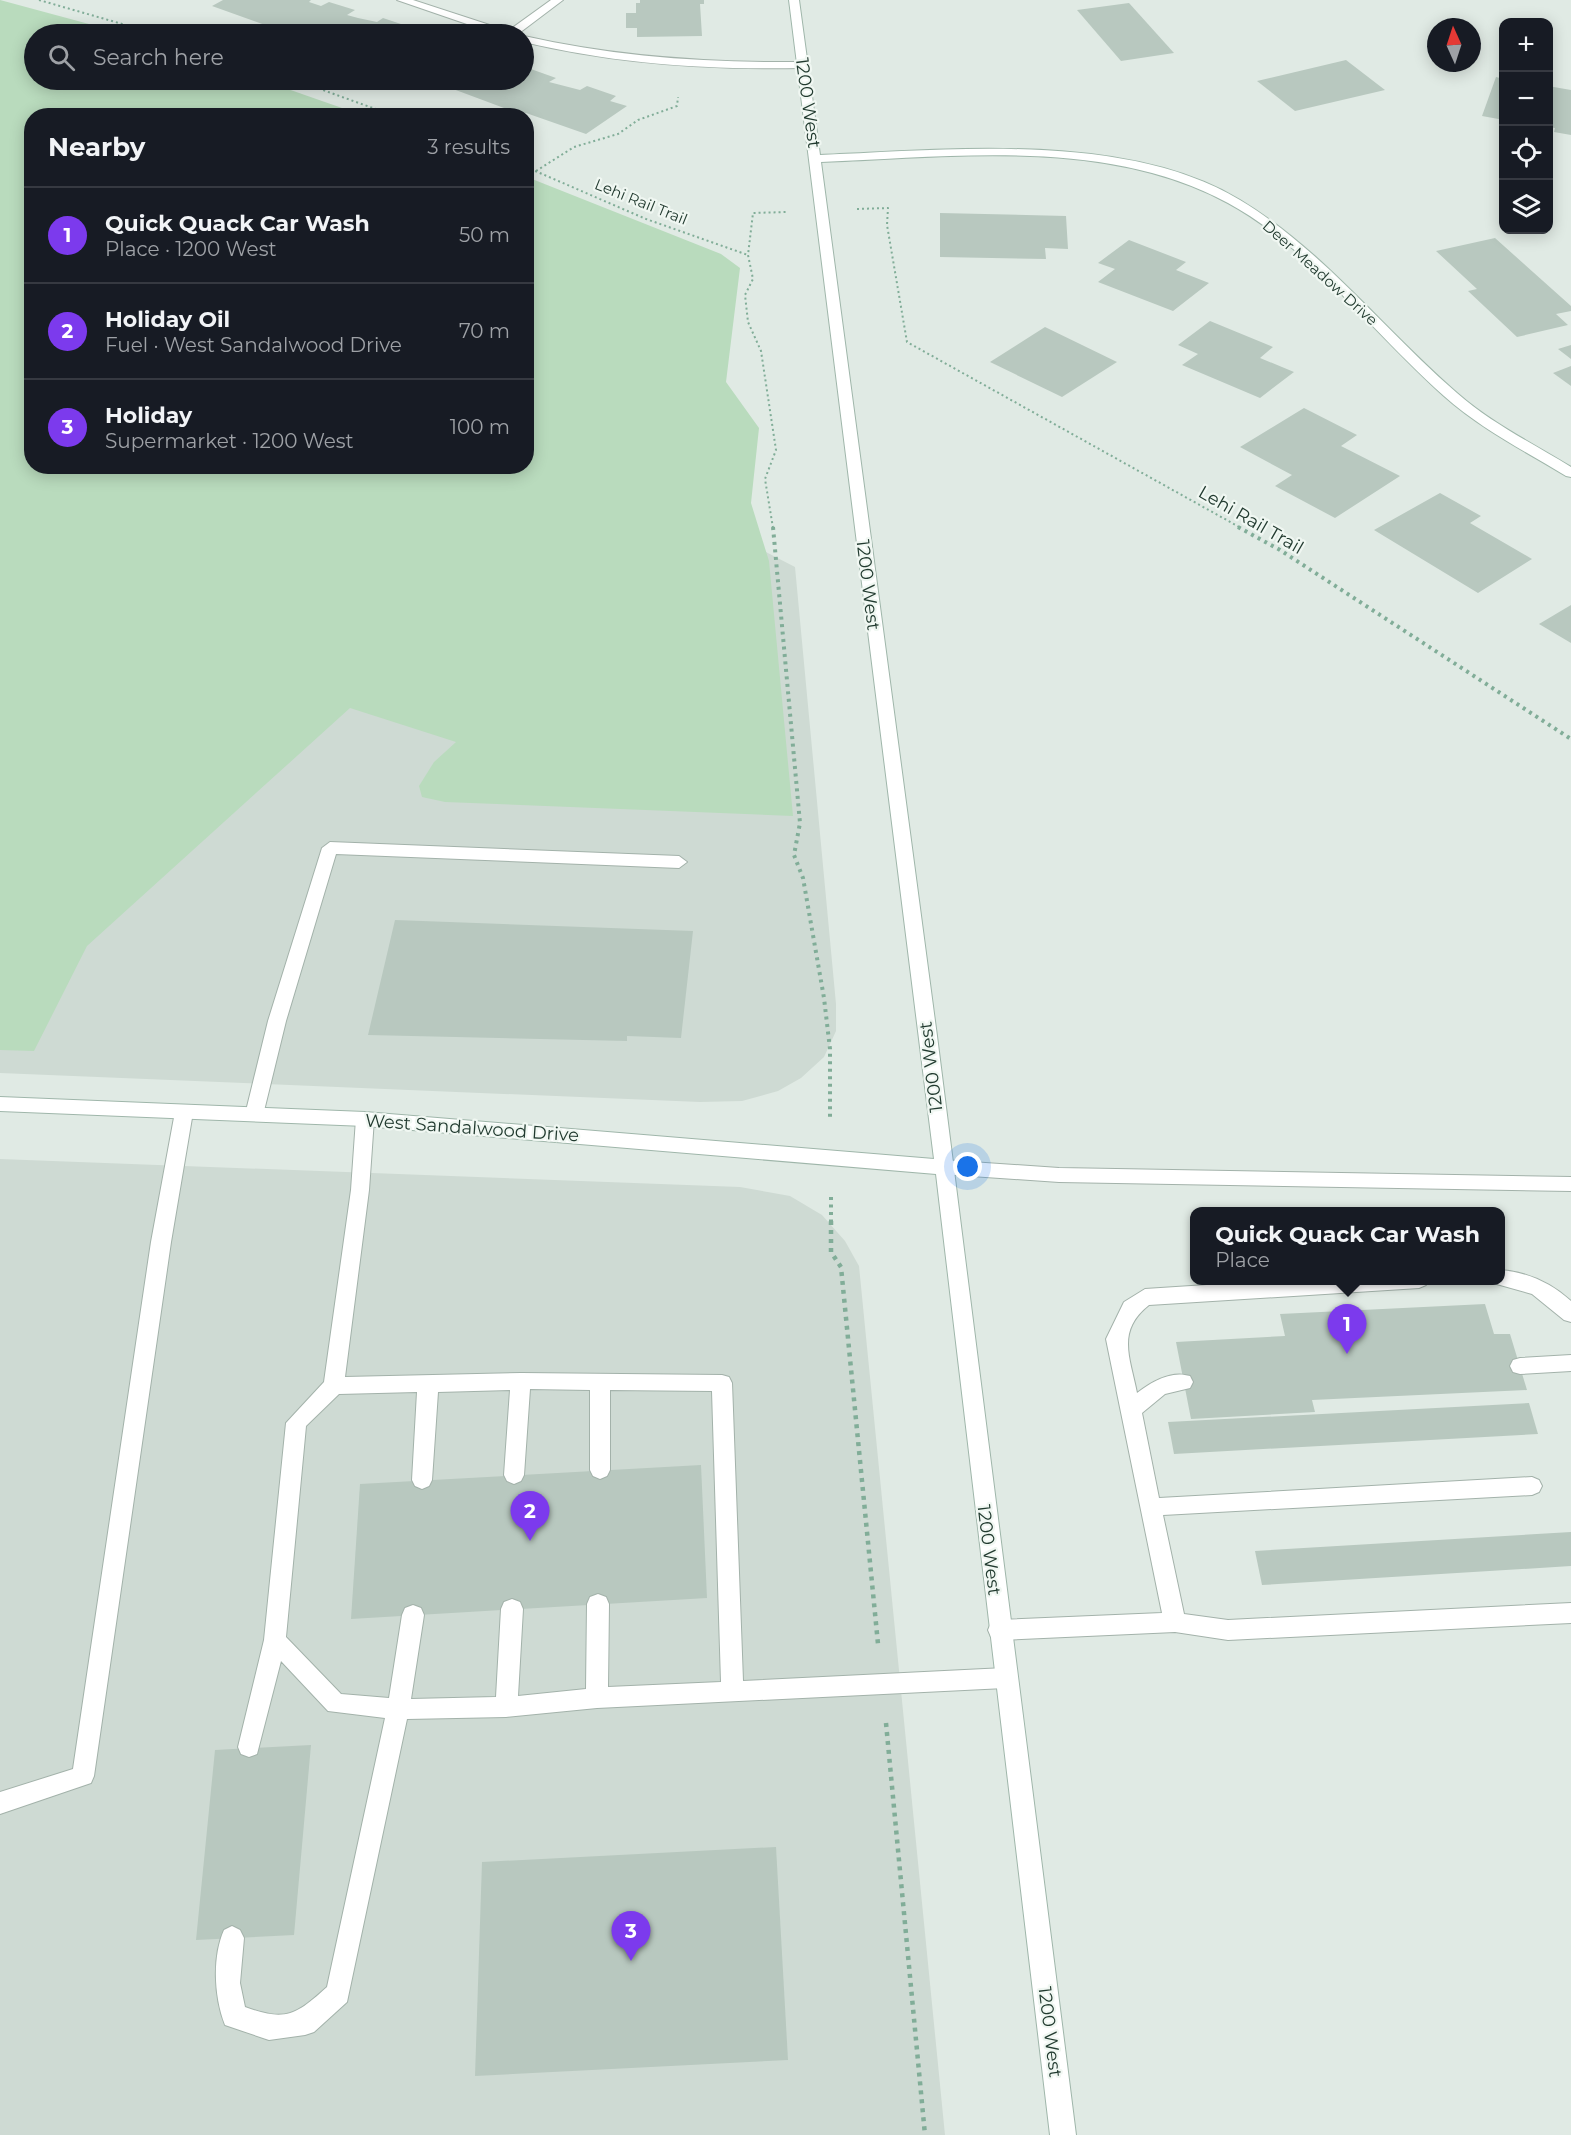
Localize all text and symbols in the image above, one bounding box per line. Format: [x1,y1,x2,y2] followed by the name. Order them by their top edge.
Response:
[1427,18,1481,72] north arrow
[1499,18,1553,234] map controls
[1499,18,1553,72] button: +
[24,24,534,90] search box
[45,41,78,74] icon: search
[93,44,224,71] text: Search here
[791,56,825,150] street label: 1200 West
[1499,72,1553,126] button: −
[1499,126,1553,180] button: locate
[48,131,145,163] text: Nearby
[427,135,510,159] text: 3 results
[592,174,690,229] street label: Lehi Rail Trail
[1499,180,1553,234] button: layers
[105,210,370,237] text: Quick Quack Car Wash
[1259,216,1382,329] street label: Deer Meadow Drive
[64,223,71,247] text: 1
[459,223,510,247] text: 50 m
[105,237,277,261] text: Place · 1200 West
[105,306,230,333] text: Holiday Oil
[62,319,73,343] text: 2
[459,319,510,343] text: 70 m
[105,333,402,357] text: Fuel · West Sandalwood Drive
[105,402,192,429] text: Holiday
[62,415,73,439] text: 3
[450,415,510,439] text: 100 m
[105,429,354,453] text: Supermarket · 1200 West
[1194,481,1308,559] street label: Lehi Rail Trail
[852,538,884,632] street label: 1200 West
[915,1020,947,1114] street label: 1200 West
[364,1110,580,1146] street label: West Sandalwood Drive
[953,1152,982,1181] your location
[1190,1207,1505,1285] popup
[1215,1221,1480,1248] text: Quick Quack Car Wash
[1215,1248,1270,1272] text: Place
[1328,1304,1366,1354] pin: 1
[510,1492,550,1541] pin: 2
[973,1503,1005,1597] street label: 1200 West
[612,1912,650,1961] pin: 3
[1034,1985,1066,2079] street label: 1200 West

